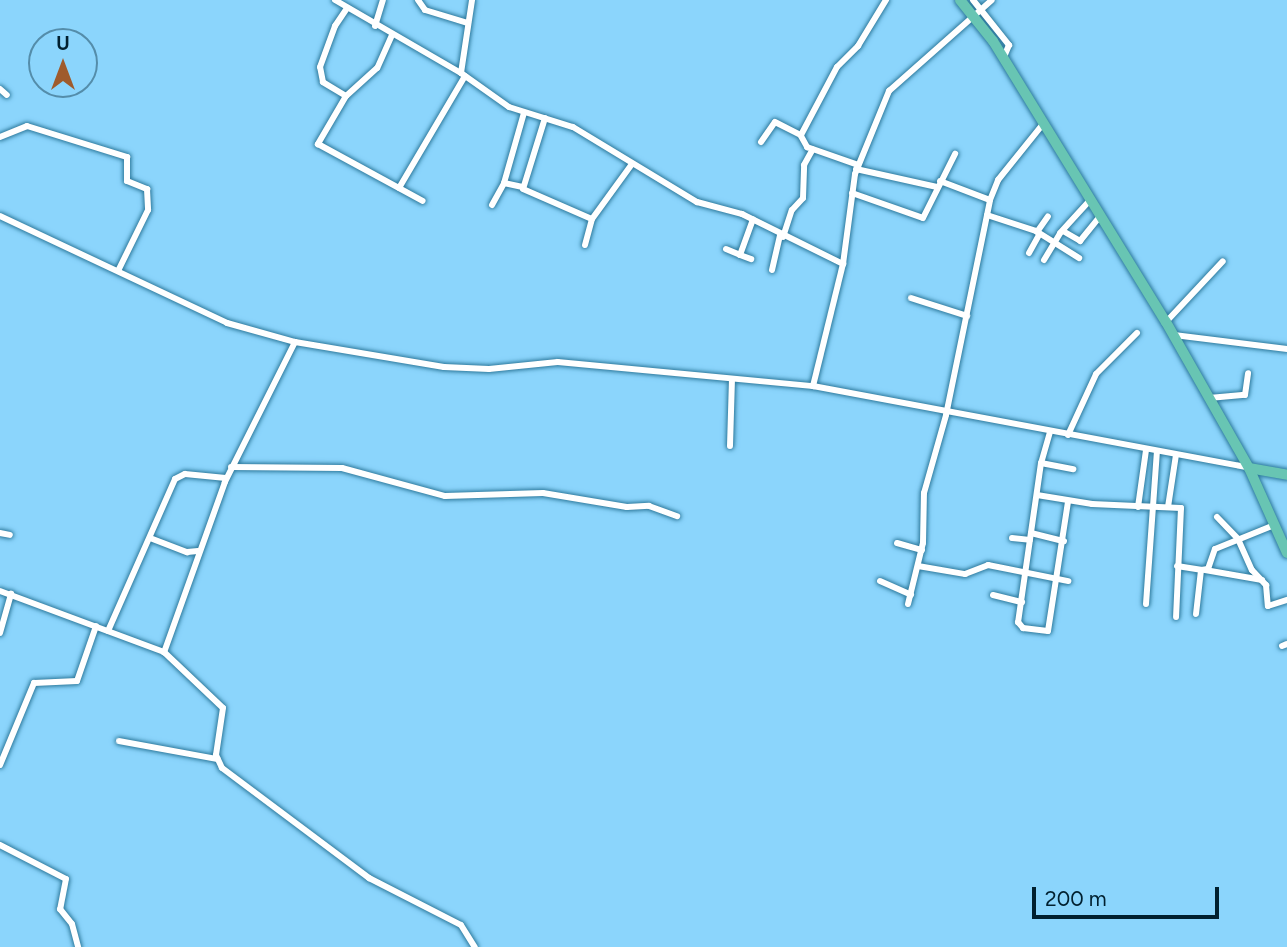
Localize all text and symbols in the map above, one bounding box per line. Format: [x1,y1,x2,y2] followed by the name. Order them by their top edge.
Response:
[28,28,98,98] north arrow
[56,32,70,55] text: U
[1035,874,1222,918] scale bar
[1045,886,1107,911] text: 200 m

